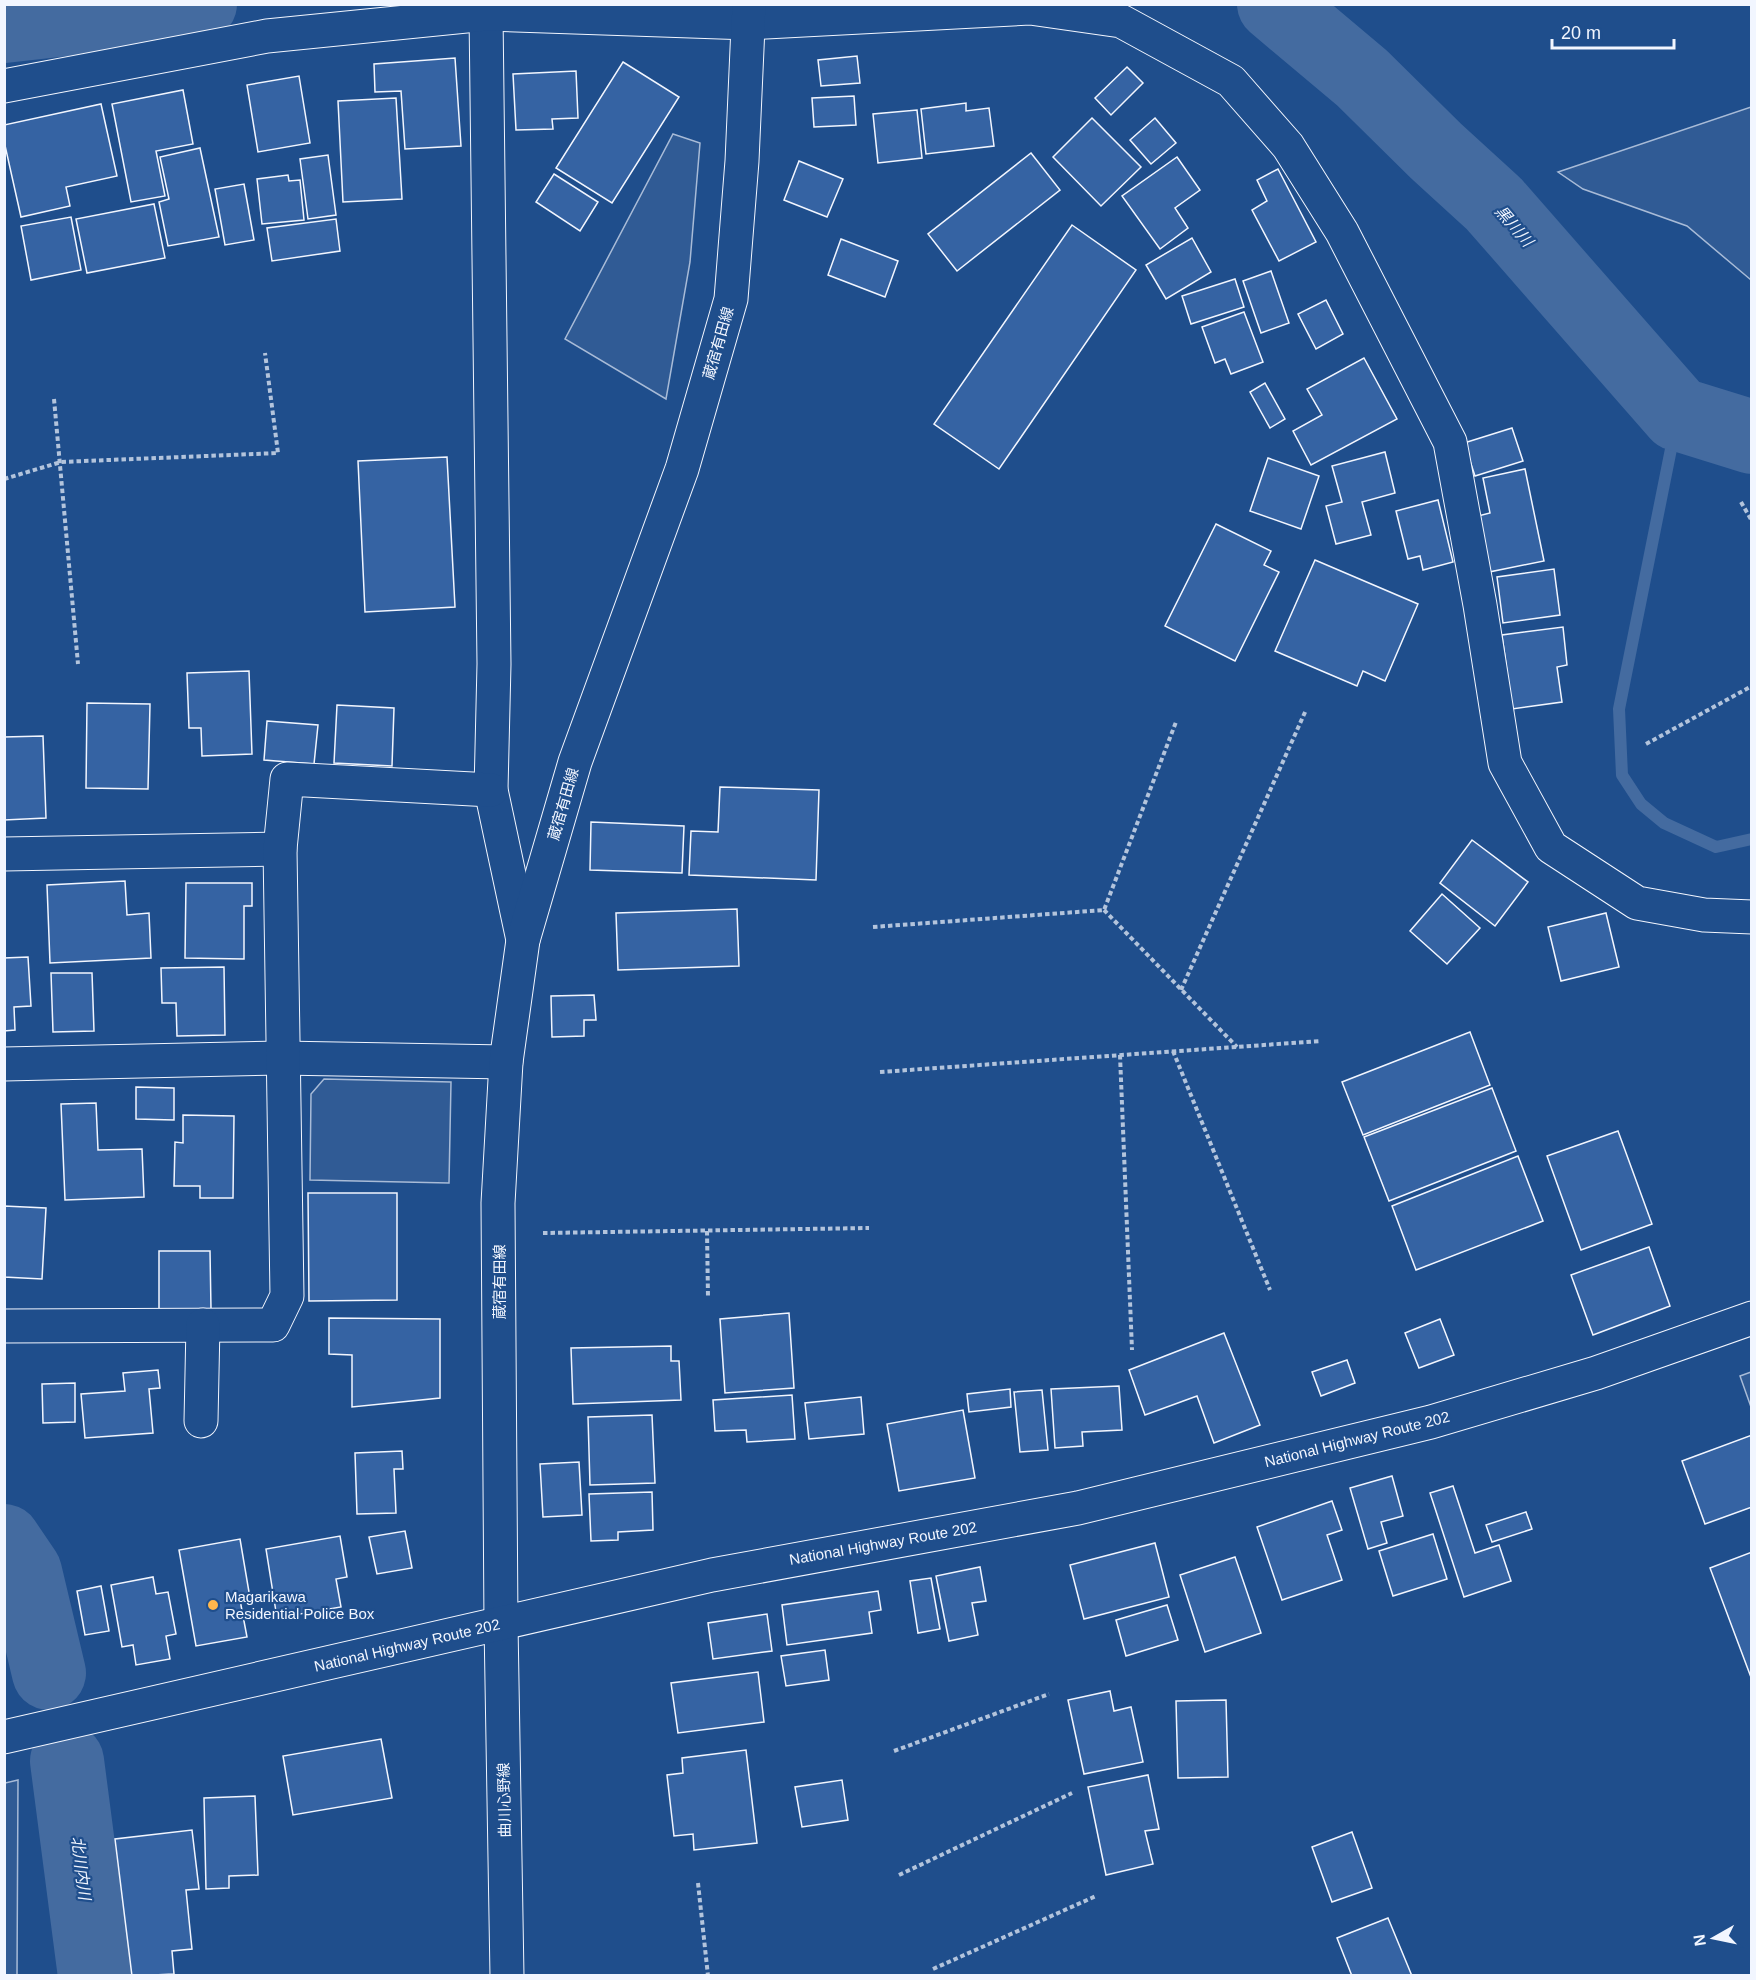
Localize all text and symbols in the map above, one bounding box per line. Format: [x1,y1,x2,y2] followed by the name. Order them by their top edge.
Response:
[1552,12,1674,50] scale bar
[1561,23,1601,43] text: 20 m
[1492,202,1537,251] water label: 黒川川
[699,305,737,381] street label: 蔵宿有田線
[544,766,582,842] street label: 蔵宿有田線
[491,1244,508,1320] street label: 蔵宿有田線
[1263,1408,1451,1470] street label: National Highway Route 202
[788,1518,978,1568] street label: National Highway Route 202
[225,1588,375,1622] place label: Magarikawa Residential Police Box
[206,1598,220,1612] marker: Magarikawa Residential Police Box
[312,1615,502,1675] street label: National Highway Route 202
[495,1762,513,1838] street label: 曲川心野線
[69,1835,94,1903] water label: 北川内川
[1684,1908,1744,1968] north arrow
[1690,1933,1709,1947] text: N

